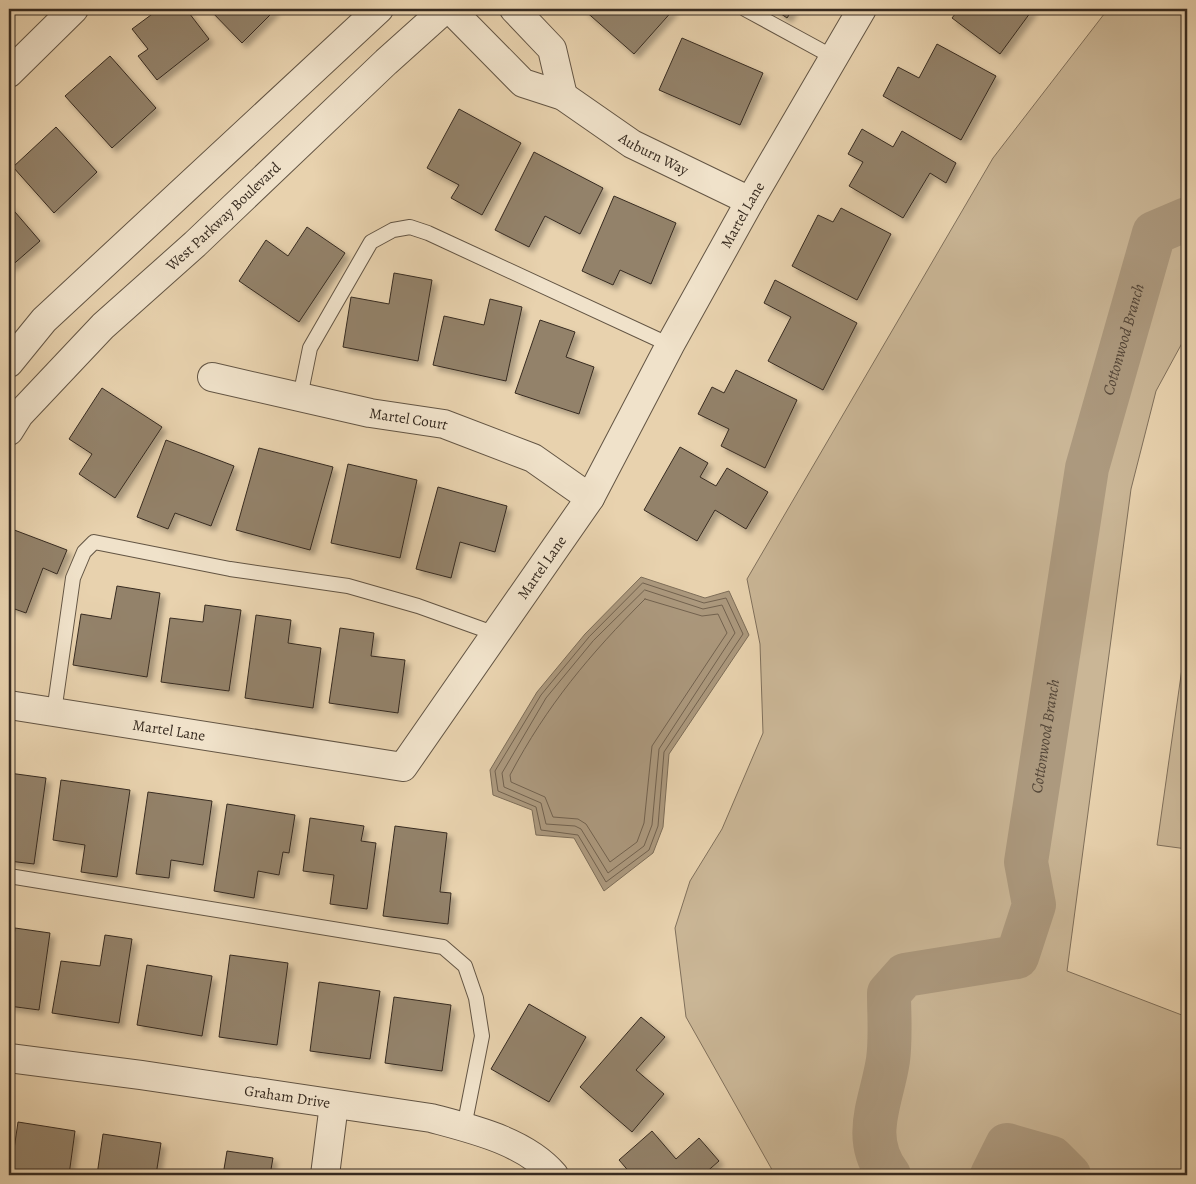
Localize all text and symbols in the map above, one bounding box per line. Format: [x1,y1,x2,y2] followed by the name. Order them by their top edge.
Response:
[614,127,692,180] street label: Auburn Way
[161,157,286,276] street label: West Parkway Boulevard
[716,178,769,252] street label: Martel Lane
[1097,281,1150,398] water label: Cottonwood Branch
[368,403,451,435] street label: Martel Court
[513,531,571,603] street label: Martel Lane
[1026,677,1065,795] water label: Cottonwood Branch
[131,715,207,746] street label: Martel Lane
[243,1080,332,1113] street label: Graham Drive

